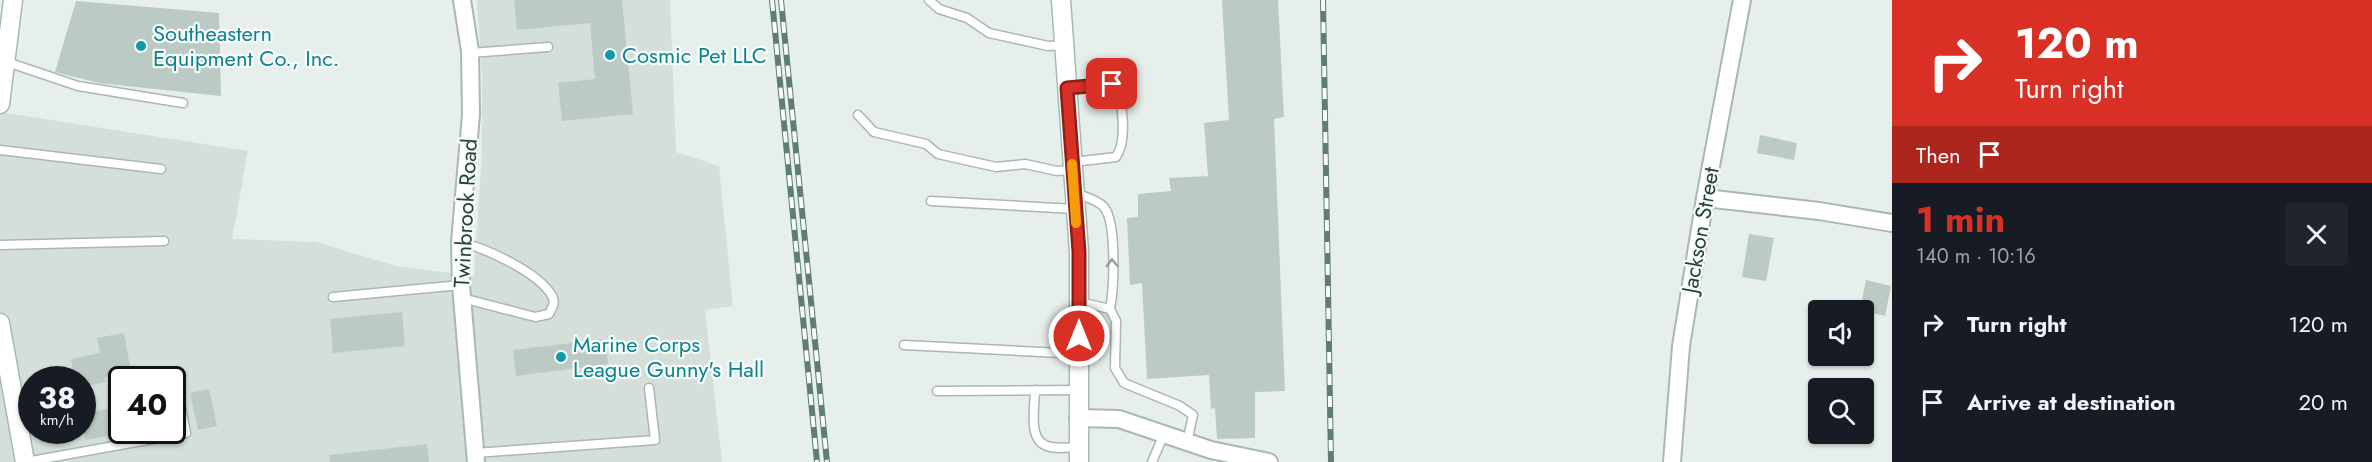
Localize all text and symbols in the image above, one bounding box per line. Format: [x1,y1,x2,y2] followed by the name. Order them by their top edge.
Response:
[2015,13,2139,74] text: 120 m
[153,17,339,74] place label: Southeastern Equipment Co., Inc.
[1916,24,1994,102] icon: right
[134,39,148,53] marker: Southeastern Equipment Co., Inc.
[622,39,767,71] place label: Cosmic Pet LLC
[603,48,617,62] marker: Cosmic Pet LLC
[1086,58,1137,109] pin
[1095,67,1128,100] icon: arrive
[2015,69,2123,108] text: Turn right
[445,138,485,288] street label: Twinbrook Road
[1973,138,2006,171] icon: arrive
[1916,139,1961,171] text: Then
[1673,164,1727,299] street label: Jackson Street
[1916,193,2005,245] text: 1 min
[2285,203,2348,266] button: close
[1916,242,2036,271] text: 140 m · 10:16
[1106,259,1118,268] one-way arrow
[1808,300,1874,444] map controls
[1808,300,1874,366] button: sound
[1047,304,1111,368] position arrow
[1916,308,1949,341] icon: right
[1967,308,2067,340] text: Turn right
[2289,308,2348,340] text: 120 m
[573,328,764,385] place label: Marine Corps League Gunny's Hall
[554,350,568,364] marker: Marine Corps League Gunny's Hall
[108,366,186,444] speed limit sign: 40
[38,376,76,419] text: 38
[1808,378,1874,444] button: search
[1916,386,1949,419] icon: arrive
[1967,386,2176,418] text: Arrive at destination
[2299,386,2348,418] text: 20 m
[40,409,74,431] text: km/h

